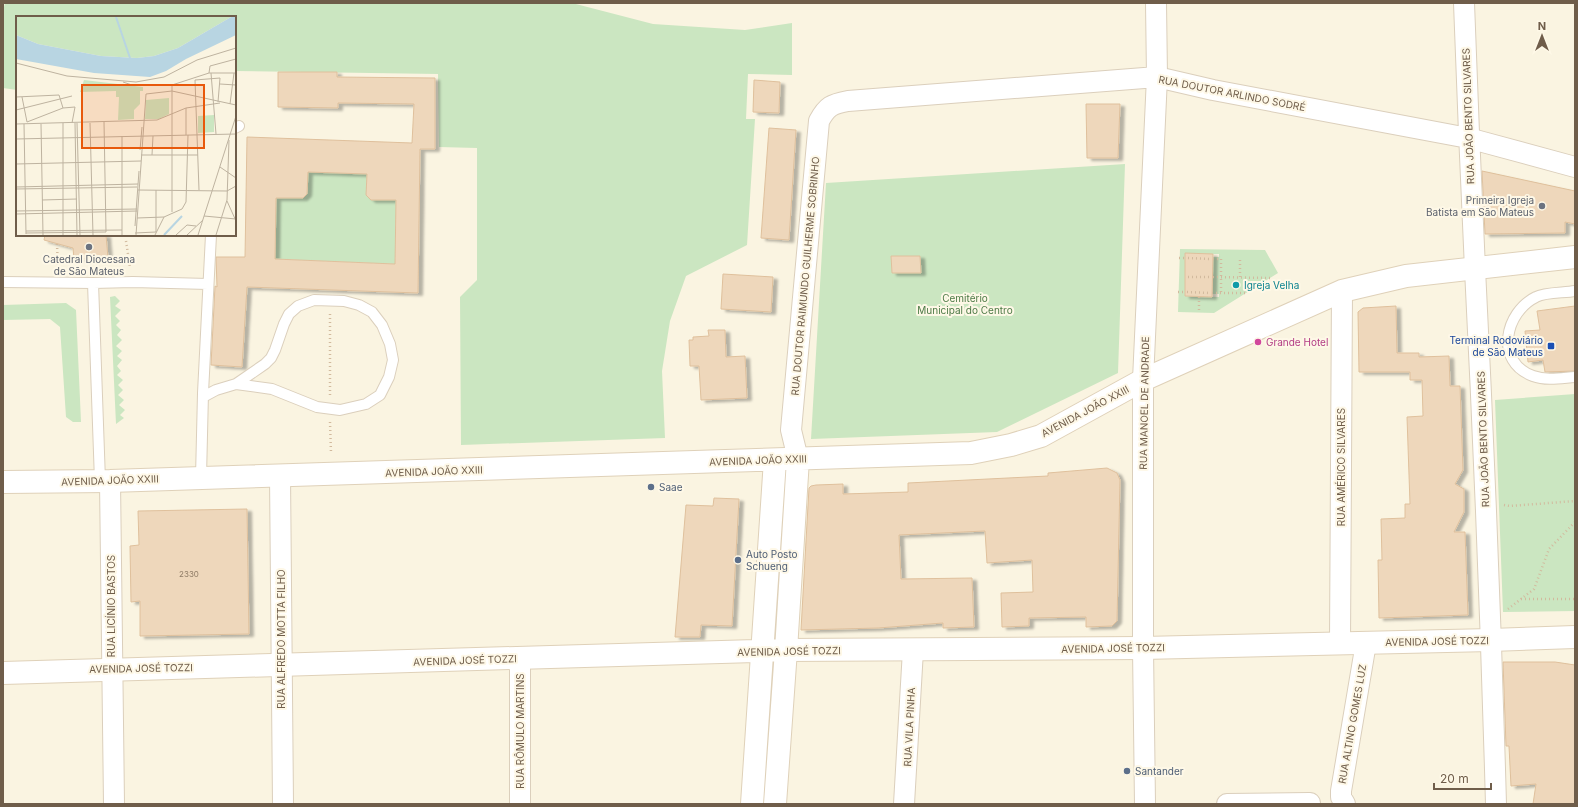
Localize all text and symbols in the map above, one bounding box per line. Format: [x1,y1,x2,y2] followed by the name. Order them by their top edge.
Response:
[16,16,236,236] inset map
[1522,16,1562,56] north arrow
[1538,19,1546,33] text: N
[1459,48,1476,184] street label: RUA JOÃO BENTO SILVARES
[1158,72,1307,113] street label: RUA DOUTOR ARLINDO SODRÉ
[789,156,821,396] street label: RUA DOUTOR RAIMUNDO GUILHERME SOBRINHO
[1426,194,1534,218] place label: Primeira Igreja Batista em São Mateus
[1537,201,1547,211] marker: Primeira Igreja Batista em São Mateus
[84,242,94,252] marker: Catedral Diocesana de São Mateus
[43,253,135,277] place label: Catedral Diocesana de São Mateus
[1244,279,1299,291] place label: Igreja Velha
[1231,280,1241,290] marker: Igreja Velha
[917,292,1013,316] park label: Cemitério Municipal do Centro
[1449,334,1543,358] place label: Terminal Rodoviário de São Mateus
[1137,336,1151,470] street label: RUA MANOEL DE ANDRADE
[1266,336,1328,348] place label: Grande Hotel
[1253,337,1263,347] marker: Grande Hotel
[1546,341,1556,351] marker: Terminal Rodoviário de São Mateus
[1474,371,1491,507] street label: RUA JOÃO BENTO SILVARES
[1039,382,1131,439] street label: AVENIDA JOÃO XXIII
[1334,408,1347,526] street label: RUA AMÉRICO SILVARES
[709,451,807,468] street label: AVENIDA JOÃO XXIII
[385,462,483,479] street label: AVENIDA JOÃO XXIII
[61,471,159,488] street label: AVENIDA JOÃO XXIII
[659,481,683,493] place label: Saae
[646,482,656,492] marker: Saae
[746,548,798,572] place label: Auto Posto Schueng
[104,555,117,657] street label: RUA LICÍNIO BASTOS
[733,555,743,565] marker: Auto Posto Schueng
[179,569,199,579] house number: 2330
[275,569,287,709] street label: RUA ALFREDO MOTTA FILHO
[1385,633,1489,648] street label: AVENIDA JOSÉ TOZZI
[1061,640,1165,655] street label: AVENIDA JOSÉ TOZZI
[737,643,841,658] street label: AVENIDA JOSÉ TOZZI
[413,651,517,668] street label: AVENIDA JOSÉ TOZZI
[89,660,193,675] street label: AVENIDA JOSÉ TOZZI
[1336,663,1368,785] street label: RUA ALTINO GOMES LUZ
[514,673,526,789] street label: RUA RÔMULO MARTINS
[901,687,917,767] street label: RUA VILA PINHA
[1135,765,1184,777] place label: Santander
[1434,765,1491,791] scale bar
[1122,766,1132,776] marker: Santander
[1440,771,1469,786] text: 20 m

